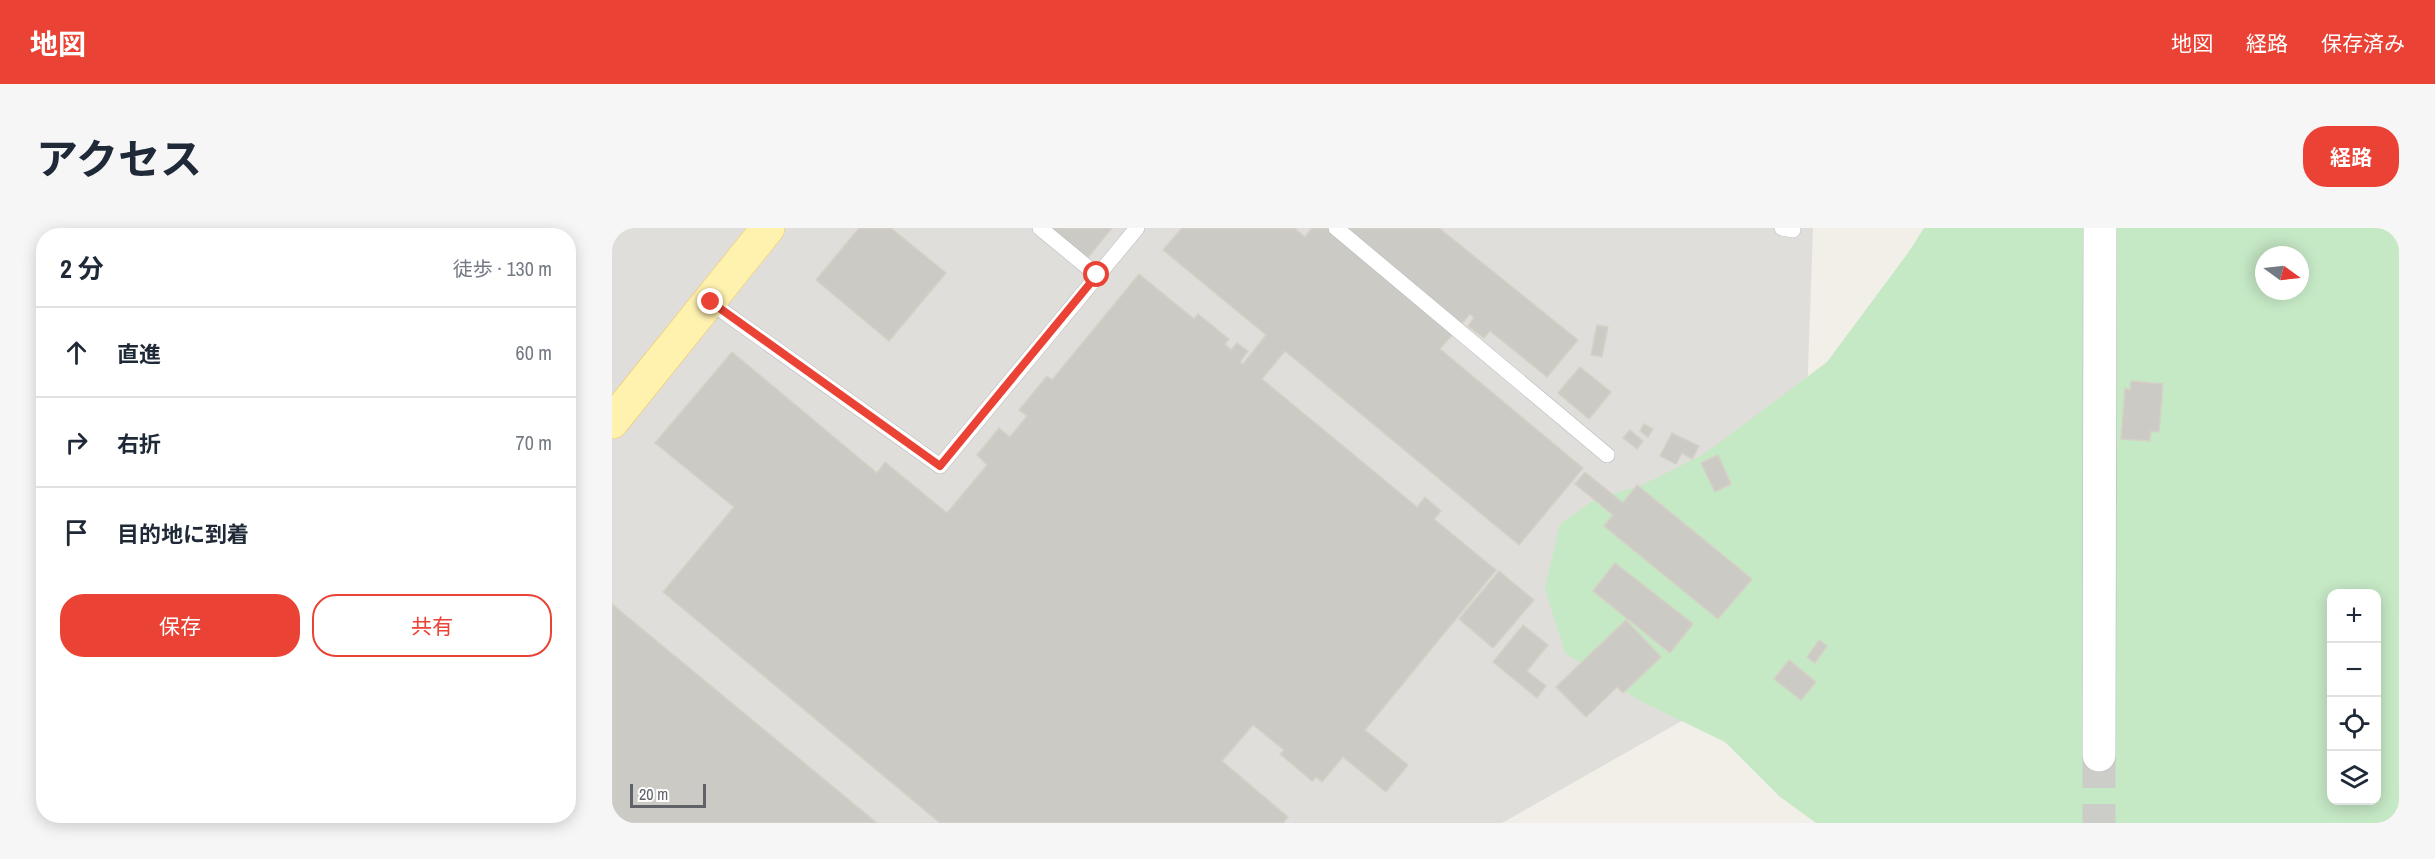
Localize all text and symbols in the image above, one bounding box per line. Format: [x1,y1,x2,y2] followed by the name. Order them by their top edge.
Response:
[30,25,86,63] text: 地図
[2171,29,2213,58] text: 地図
[2246,29,2288,58] text: 経路
[2321,29,2405,58] text: 保存済み
[2303,126,2399,187] button: 経路
[36,131,202,187] text: アクセス
[2255,246,2309,300] north arrow
[60,251,104,286] text: 2 分
[453,255,552,282] text: 徒歩 · 130 m
[1083,261,1109,287] route start
[697,288,723,314] route end
[60,336,93,369] icon: ahead
[117,339,161,369] text: 直進
[516,339,552,366] text: 60 m
[60,426,93,459] icon: right
[117,429,161,459] text: 右折
[516,429,552,456] text: 70 m
[60,516,93,549] icon: arrive
[117,519,249,549] text: 目的地に到着
[2327,589,2381,805] map controls
[2327,589,2381,643] button: +
[60,594,300,657] button: 保存
[312,594,552,657] button: 共有
[2327,643,2381,697] button: −
[2327,697,2381,751] button: locate
[2327,751,2381,805] button: layers
[630,781,706,808] scale bar
[639,783,668,805] text: 20 m

